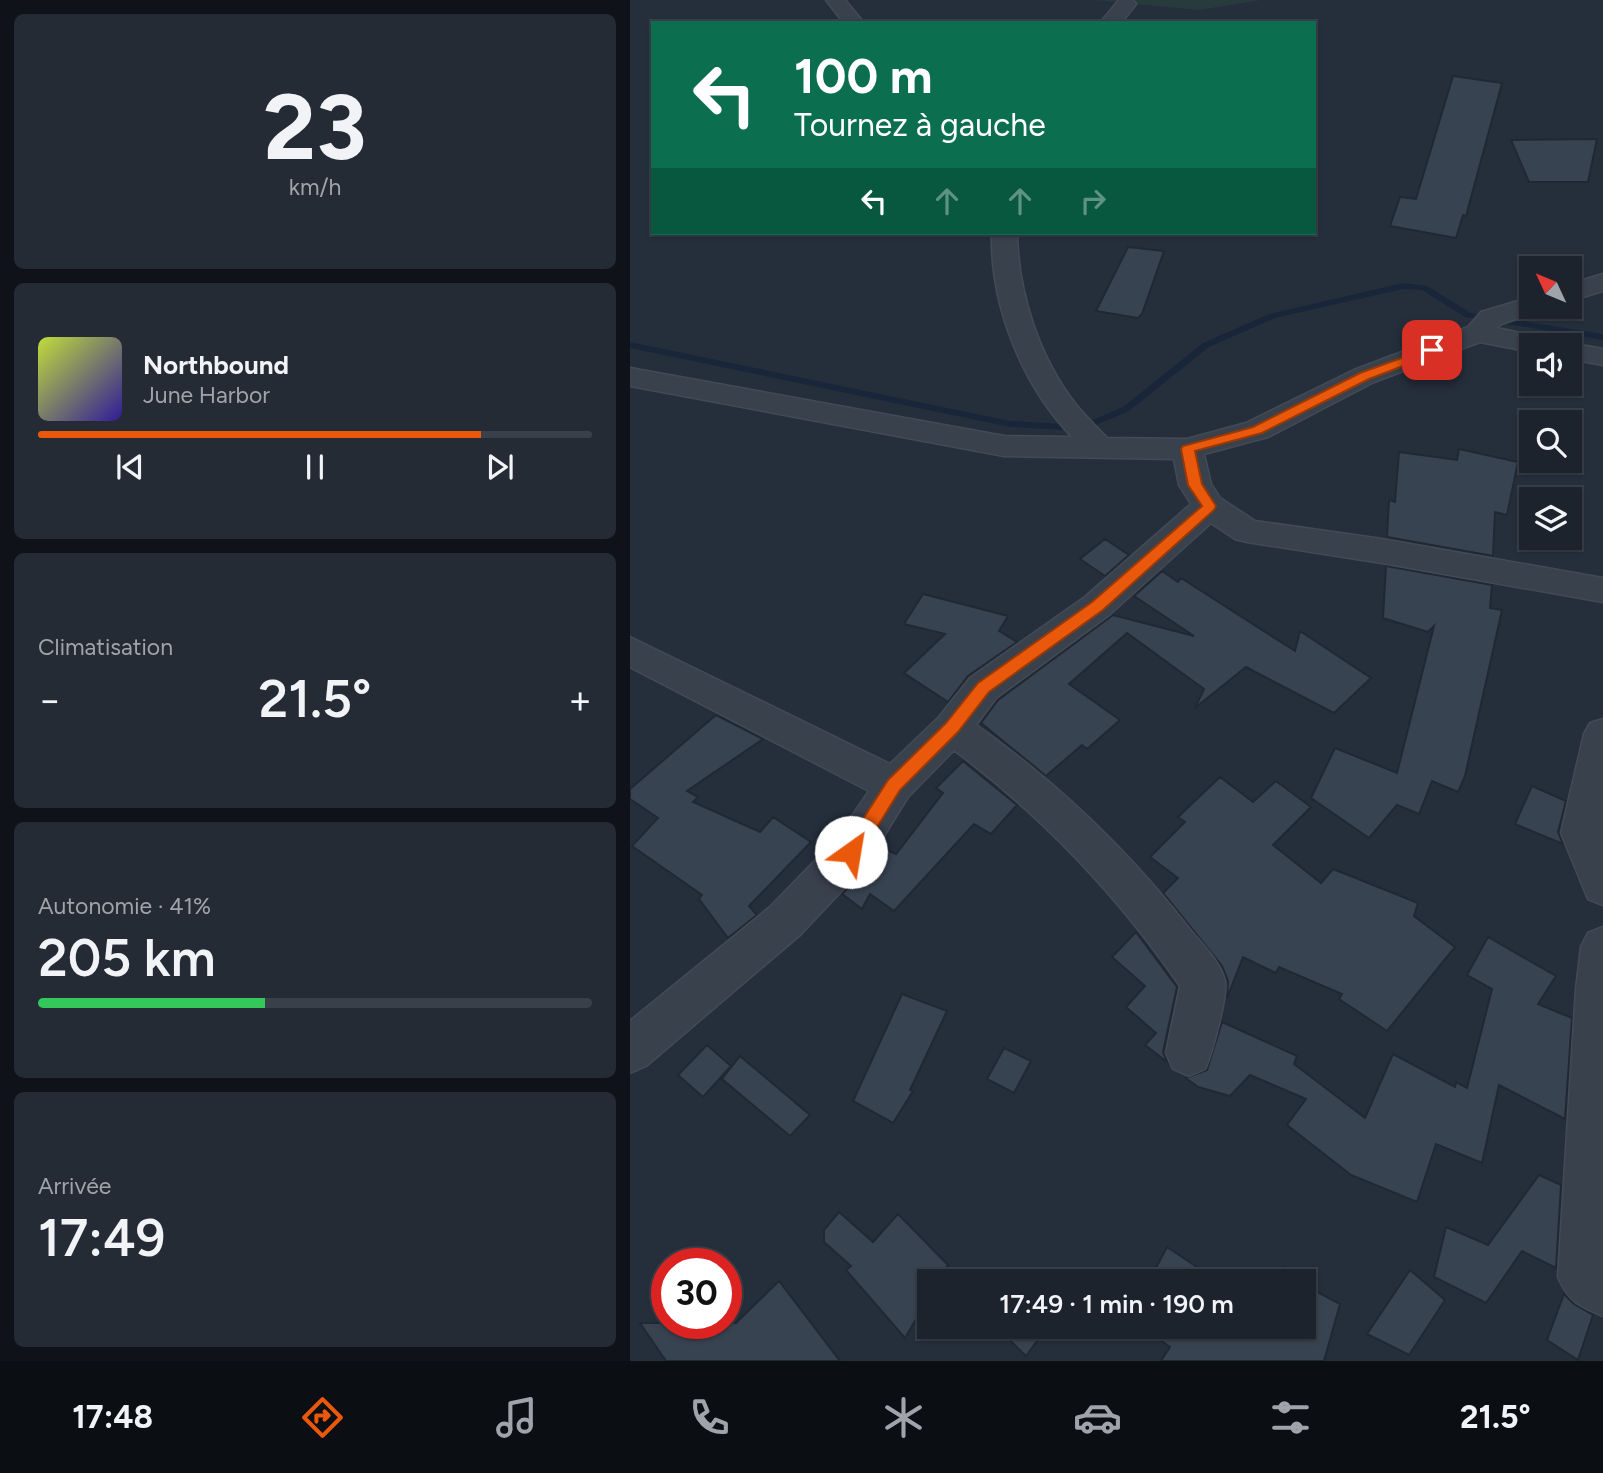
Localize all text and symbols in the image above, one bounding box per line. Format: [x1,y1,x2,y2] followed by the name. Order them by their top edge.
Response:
[794,46,933,105] text: 100 m
[679,49,770,140] icon: left
[263,73,367,182] text: 23
[794,106,1046,144] text: Tournez à gauche
[289,173,341,201] text: km/h
[855,182,893,220] icon: left
[928,182,966,220] icon: ahead
[1001,182,1039,220] icon: ahead
[1074,182,1112,220] icon: right
[1519,256,1582,318] north arrow
[1519,256,1582,550] map controls
[1402,320,1462,380] pin
[1413,331,1451,369] icon: arrive
[1519,333,1582,396] button: sound
[143,349,289,381] text: Northbound
[143,381,270,409] text: June Harbor
[1519,410,1582,473] button: search
[111,448,149,486] icon: previous
[296,448,334,486] icon: pause
[481,448,519,486] icon: next
[1519,487,1582,550] button: layers
[38,633,173,661] text: Climatisation
[258,668,372,730] text: 21.5°
[38,677,62,723] text: −
[568,677,592,723] text: +
[814,815,888,889] position arrow
[38,892,211,920] text: Autonomie · 41%
[38,927,216,989] text: 205 km
[38,1172,111,1200] text: Arrivée
[38,1207,165,1269] text: 17:49
[651,1248,742,1339] speed limit sign: 30
[999,1288,1234,1320] text: 17:49 · 1 min · 190 m
[298,1393,347,1442] icon: directions
[492,1393,541,1442] icon: music
[685,1393,734,1442] icon: phone
[879,1393,928,1442] icon: climate
[1073,1393,1122,1442] icon: car
[1266,1393,1315,1442] icon: filters
[72,1398,153,1436] text: 17:48
[1460,1398,1531,1436] text: 21.5°

